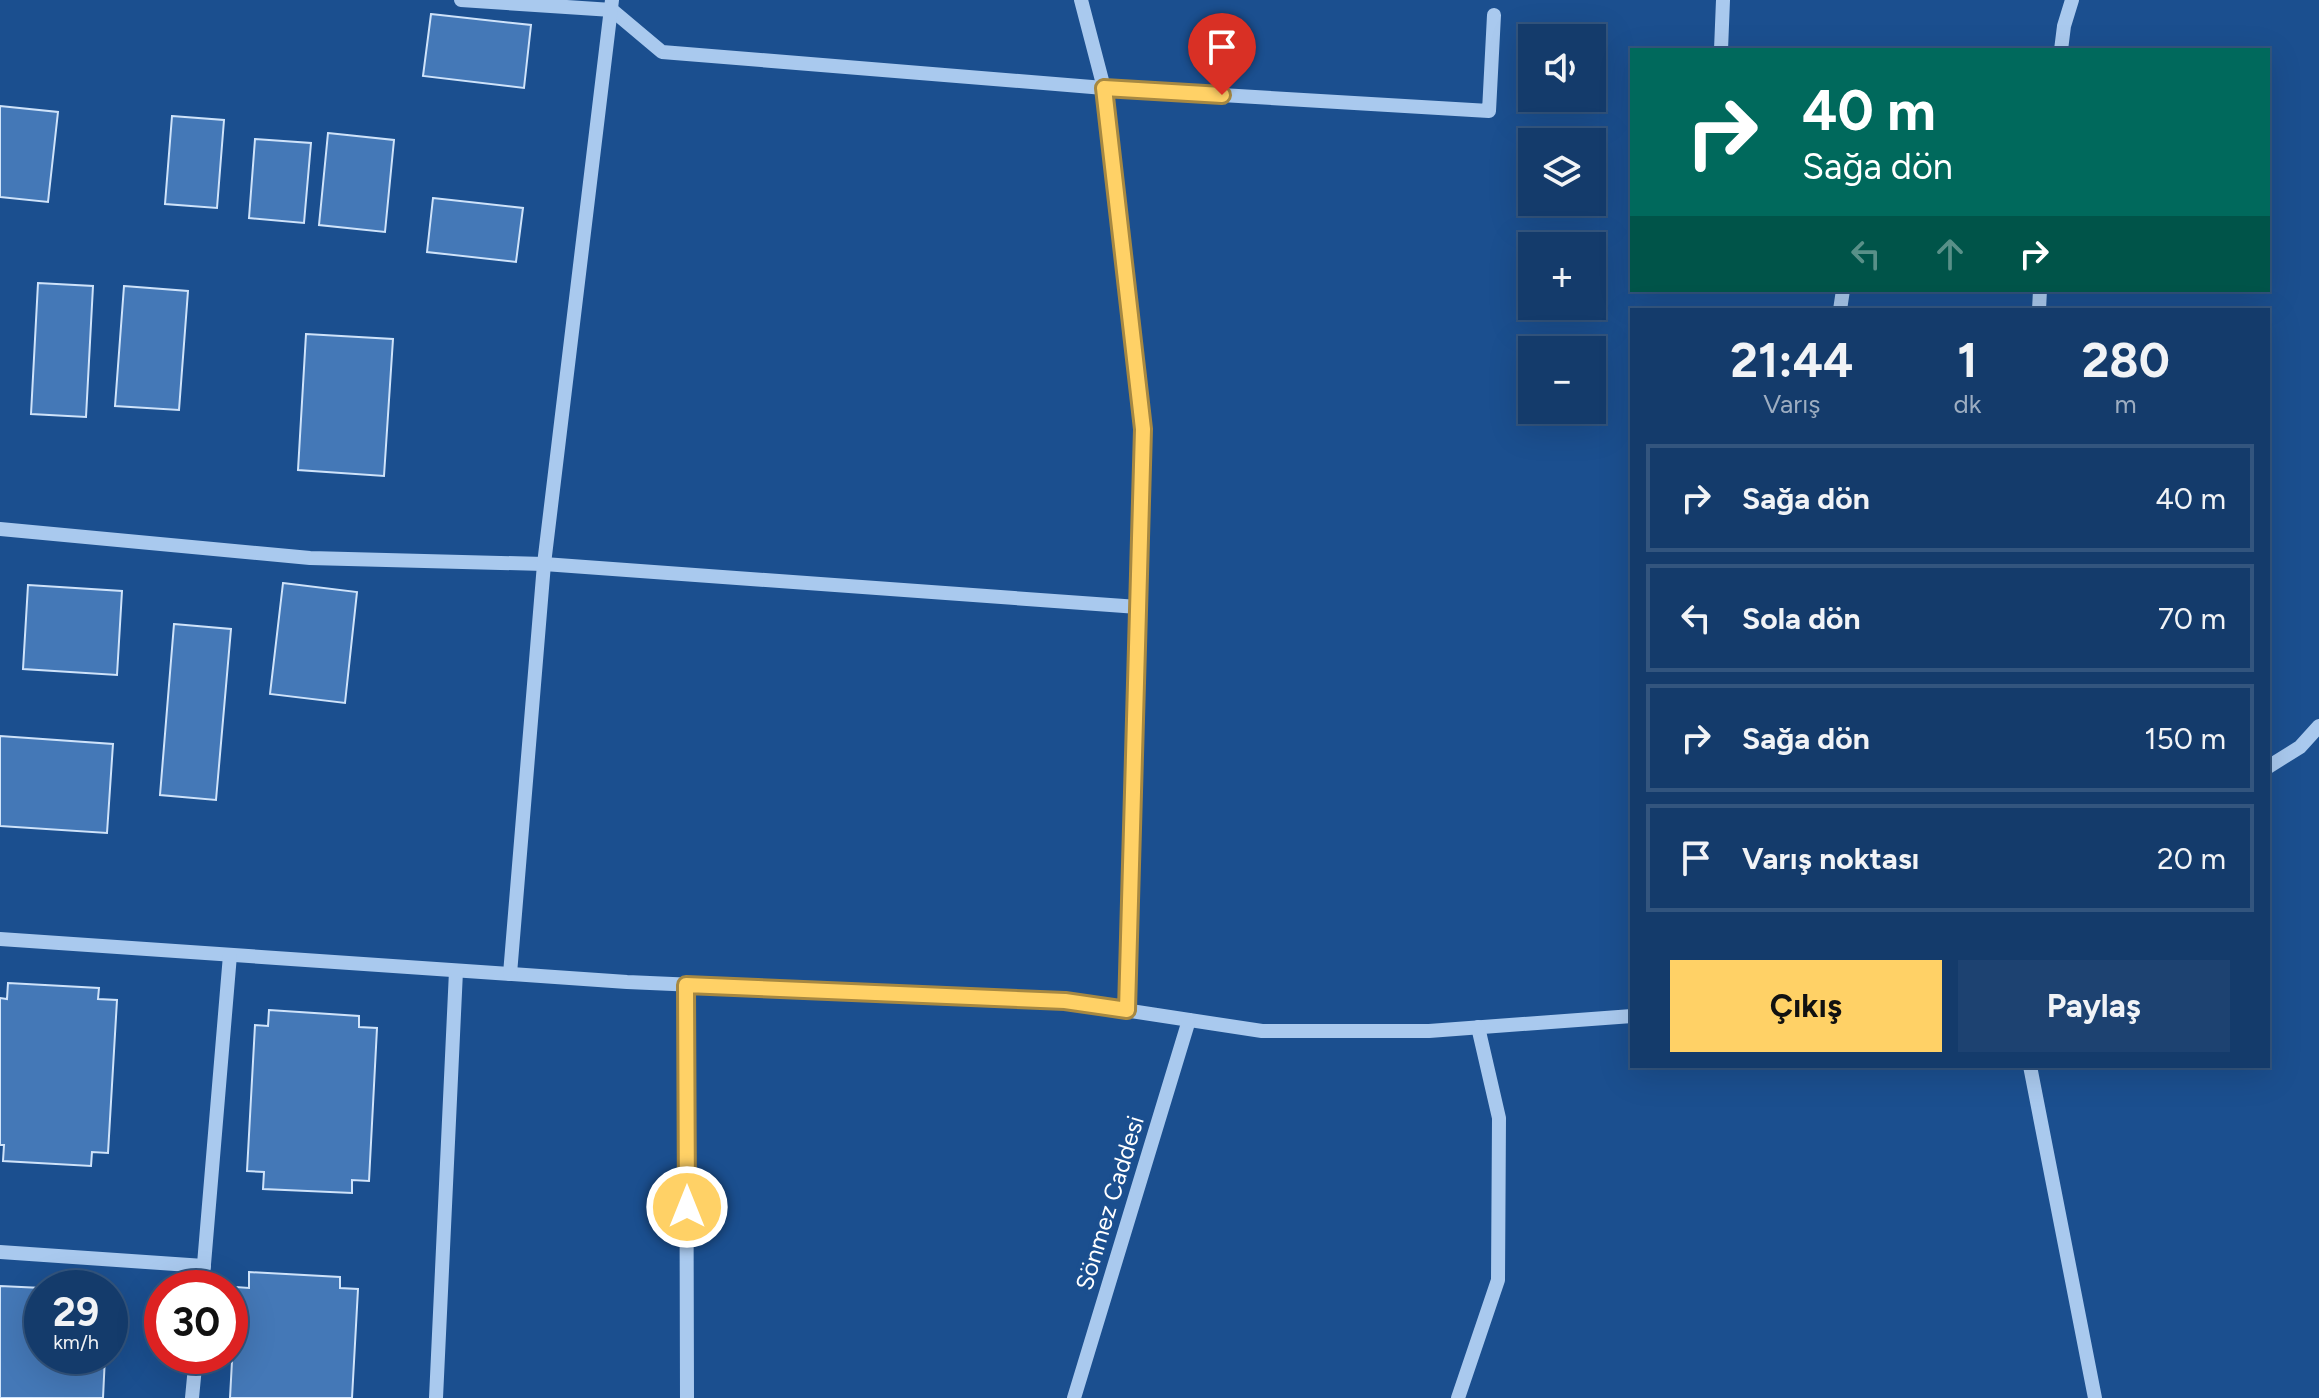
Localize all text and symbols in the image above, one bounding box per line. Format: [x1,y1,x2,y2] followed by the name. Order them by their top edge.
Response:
[1188,13,1256,95] pin
[1518,24,1606,424] map controls
[1518,24,1606,112] button: sound
[1200,25,1244,69] icon: arrive
[1802,77,1936,144] text: 40 m
[1670,80,1774,184] icon: right
[1518,128,1606,216] button: layers
[1802,145,1953,188] text: Sağa dön
[1518,232,1606,320] button: +
[1844,232,1888,276] icon: left
[1928,232,1972,276] icon: ahead
[2012,232,2056,276] icon: right
[1730,331,1853,389] text: 21:44
[1957,331,1978,389] text: 1
[2082,331,2170,389] text: 280
[1518,336,1606,424] button: −
[1763,388,1820,420] text: Varış
[1954,388,1981,420] text: dk
[2115,388,2137,420] text: m
[1674,476,1718,520] icon: right
[1742,480,1870,517] text: Sağa dön
[2155,480,2226,517] text: 40 m
[1674,596,1718,640] icon: left
[1742,600,1860,637] text: Sola dön
[2158,600,2226,637] text: 70 m
[1674,716,1718,760] icon: right
[1742,720,1870,757] text: Sağa dön
[2144,720,2226,757] text: 150 m
[1674,836,1718,880] icon: arrive
[1742,840,1919,877] text: Varış noktası
[2157,840,2226,877] text: 20 m
[1670,960,1942,1052] button: Çıkış
[1958,960,2230,1052] button: Paylaş
[1069,1112,1150,1294] street label: Sönmez Caddesi
[645,1165,729,1249] position arrow
[144,1270,248,1374] speed limit sign: 30
[53,1288,99,1336] text: 29
[53,1330,99,1354] text: km/h

